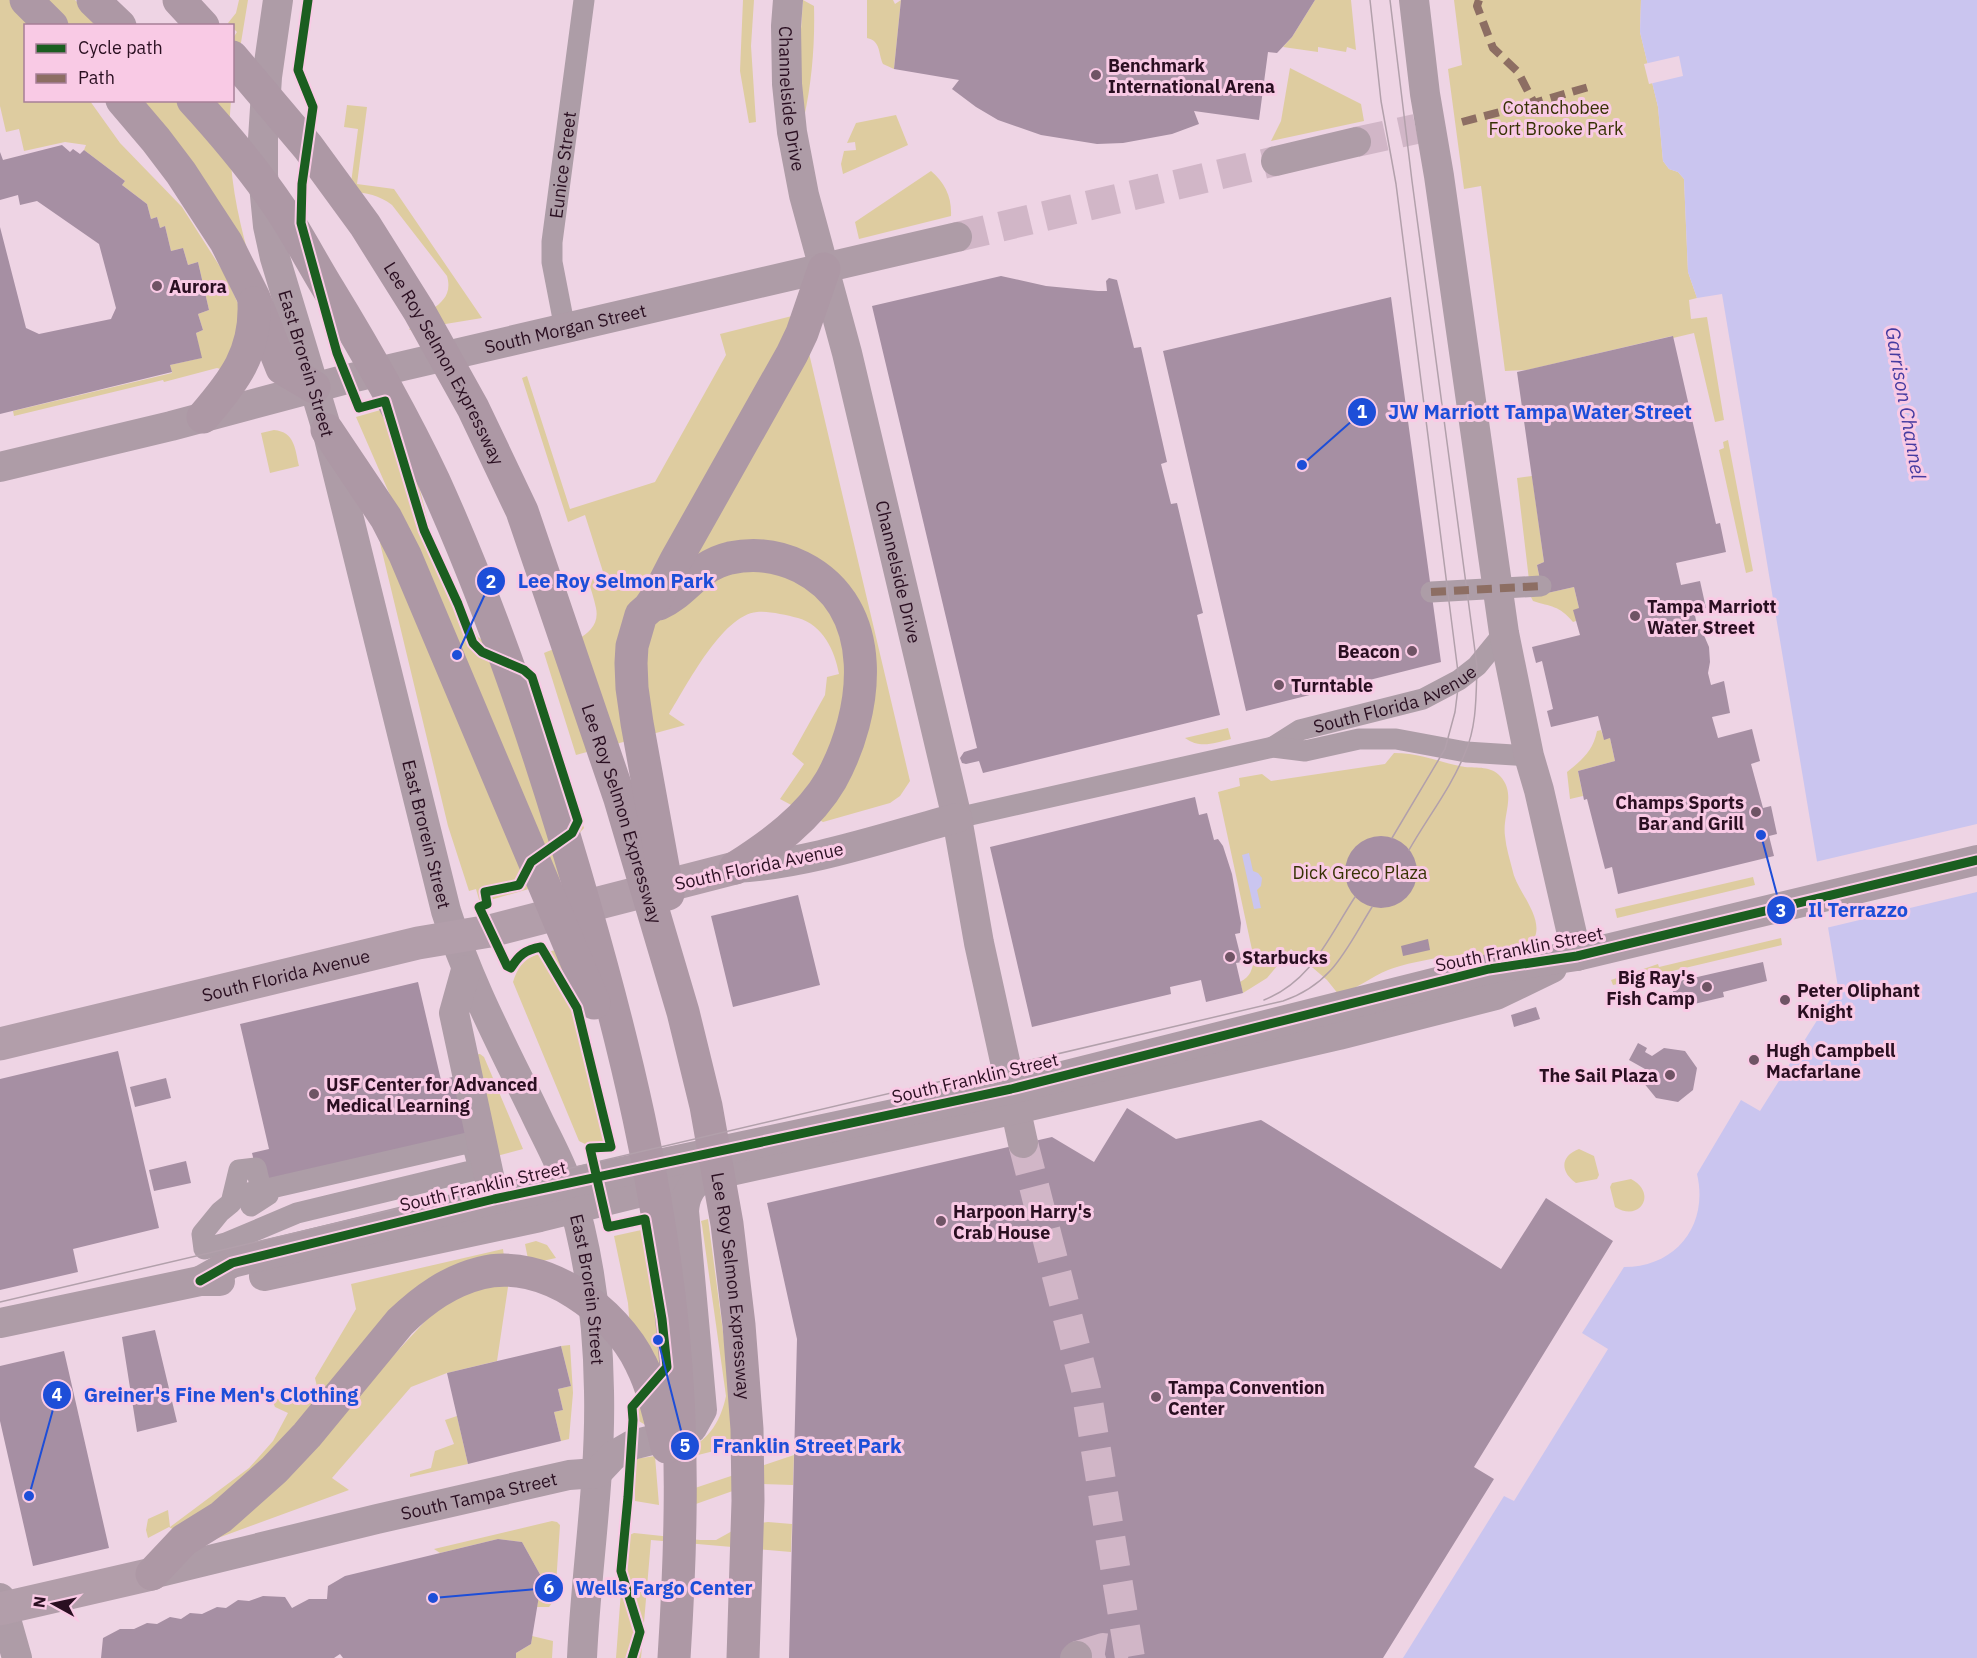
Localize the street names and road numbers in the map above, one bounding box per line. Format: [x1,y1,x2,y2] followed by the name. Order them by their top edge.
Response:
[775,26,811,173] street label: Channelside Drive
[544,110,581,220] street label: Eunice Street
[379,257,510,468] street label: Lee Roy Selmon Expressway
[274,287,340,439] street label: East Brorein Street
[482,298,648,358] street label: South Morgan Street
[871,498,927,646] street label: Channelside Drive
[1311,659,1481,738] street label: South Florida Avenue
[577,701,668,926] street label: Lee Roy Selmon Expressway
[398,757,456,911] street label: East Brorein Street
[672,837,846,895] street label: South Florida Avenue
[1433,921,1605,977] street label: South Franklin Street
[199,944,372,1006] street label: South Florida Avenue
[889,1048,1061,1108] street label: South Franklin Street
[397,1156,569,1216] street label: South Franklin Street
[706,1170,756,1400] street label: Lee Roy Selmon Expressway
[565,1211,610,1365] street label: East Brorein Street
[398,1467,559,1525] street label: South Tampa Street

